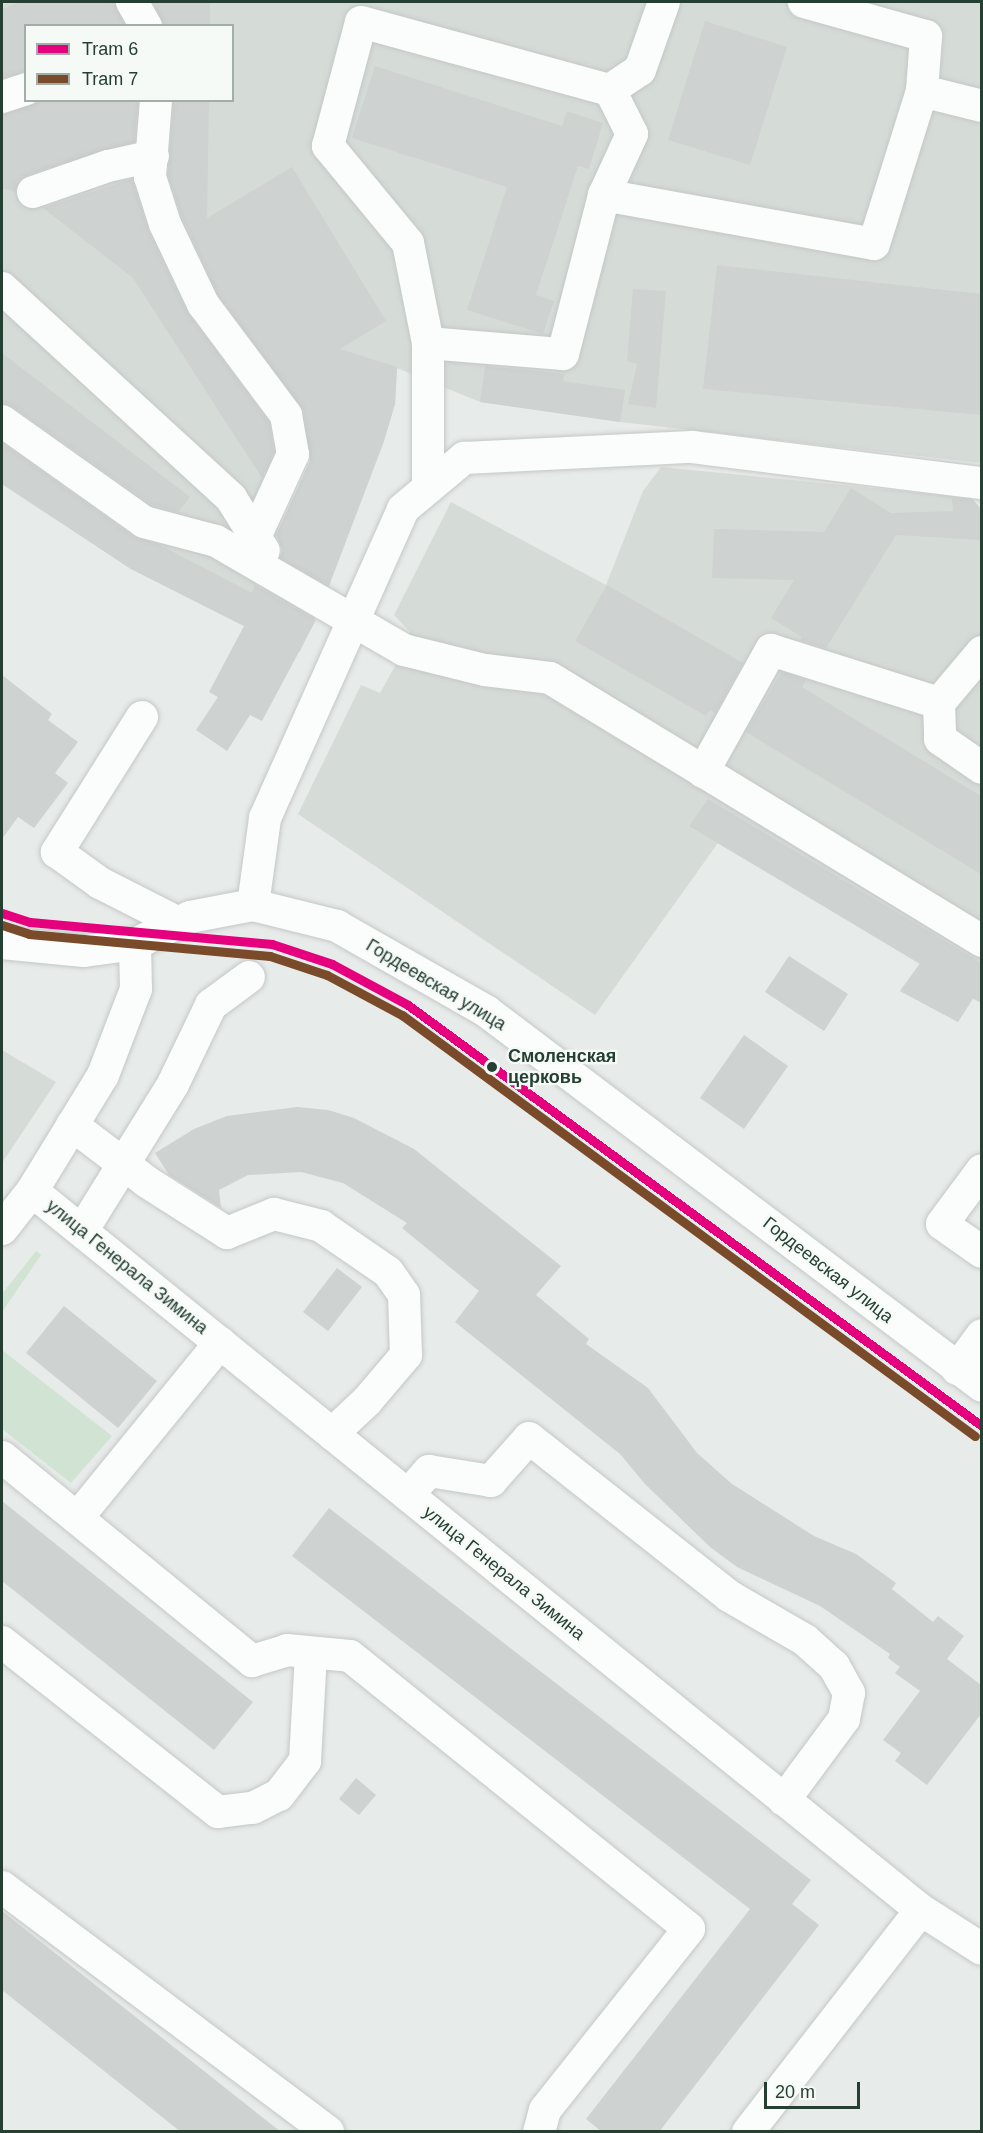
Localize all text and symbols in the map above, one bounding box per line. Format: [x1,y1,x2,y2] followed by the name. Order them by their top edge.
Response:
[24,24,234,102] legend
[82,39,138,59] text: Tram 6
[82,69,138,89] text: Tram 7
[362,935,510,1035] street label: Гордеевская улица
[508,1046,616,1088] place label: Смоленская церковь
[481,1056,503,1078] marker: Смоленская церковь
[42,1195,212,1339] street label: улица Генерала Зимина
[758,1212,898,1328] street label: Гордеевская улица
[419,1501,589,1645] street label: улица Генерала Зимина
[767,2070,863,2108] scale bar
[775,2082,815,2102] text: 20 m

